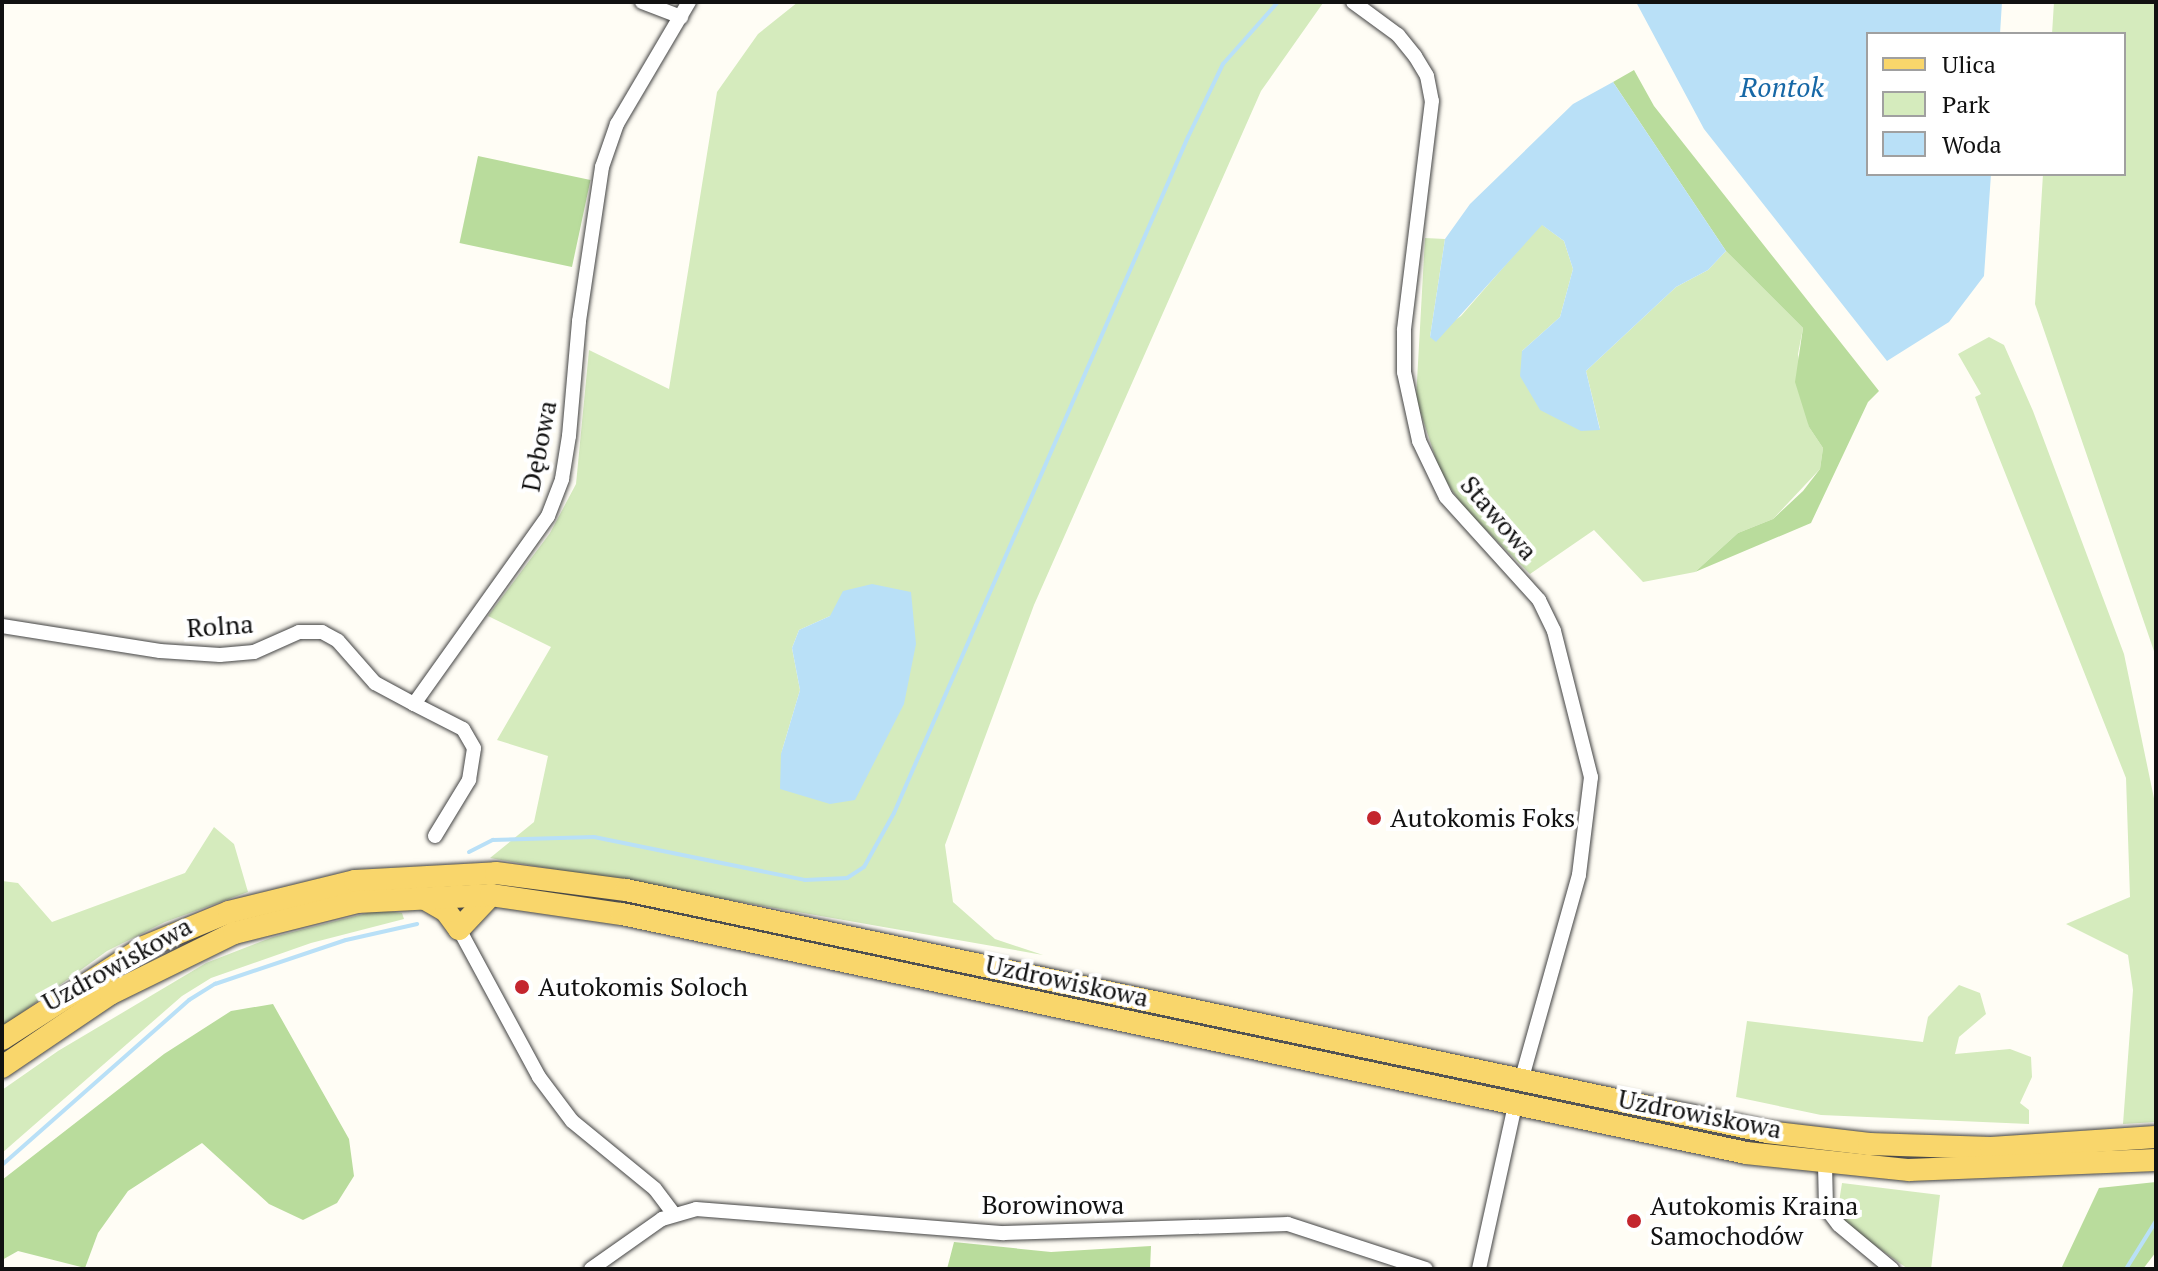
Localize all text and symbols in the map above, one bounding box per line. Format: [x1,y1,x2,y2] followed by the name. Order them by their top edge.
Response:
[1866,32,2126,176] legend
[1942,48,1996,80] text: Ulica
[1740,70,1824,104] water label: Rontok
[1942,88,1990,120] text: Park
[1942,128,2002,160] text: Woda
[515,398,563,494] street label: Dębowa
[1454,469,1544,567] street label: Stawowa
[186,608,254,644] street label: Rolna
[1390,802,1575,834] place label: Autokomis Foks
[1365,809,1383,827] marker: Autokomis Foks
[37,910,197,1018] street label: Uzdrowiskowa
[983,948,1151,1014] street label: Uzdrowiskowa
[538,971,748,1003] place label: Autokomis Soloch
[513,978,531,996] marker: Autokomis Soloch
[1616,1083,1784,1145] street label: Uzdrowiskowa
[982,1189,1124,1221] street label: Borowinowa
[1650,1190,1858,1252] place label: Autokomis Kraina Samochodów
[1625,1212,1643,1230] marker: Autokomis Kraina Samochodów

